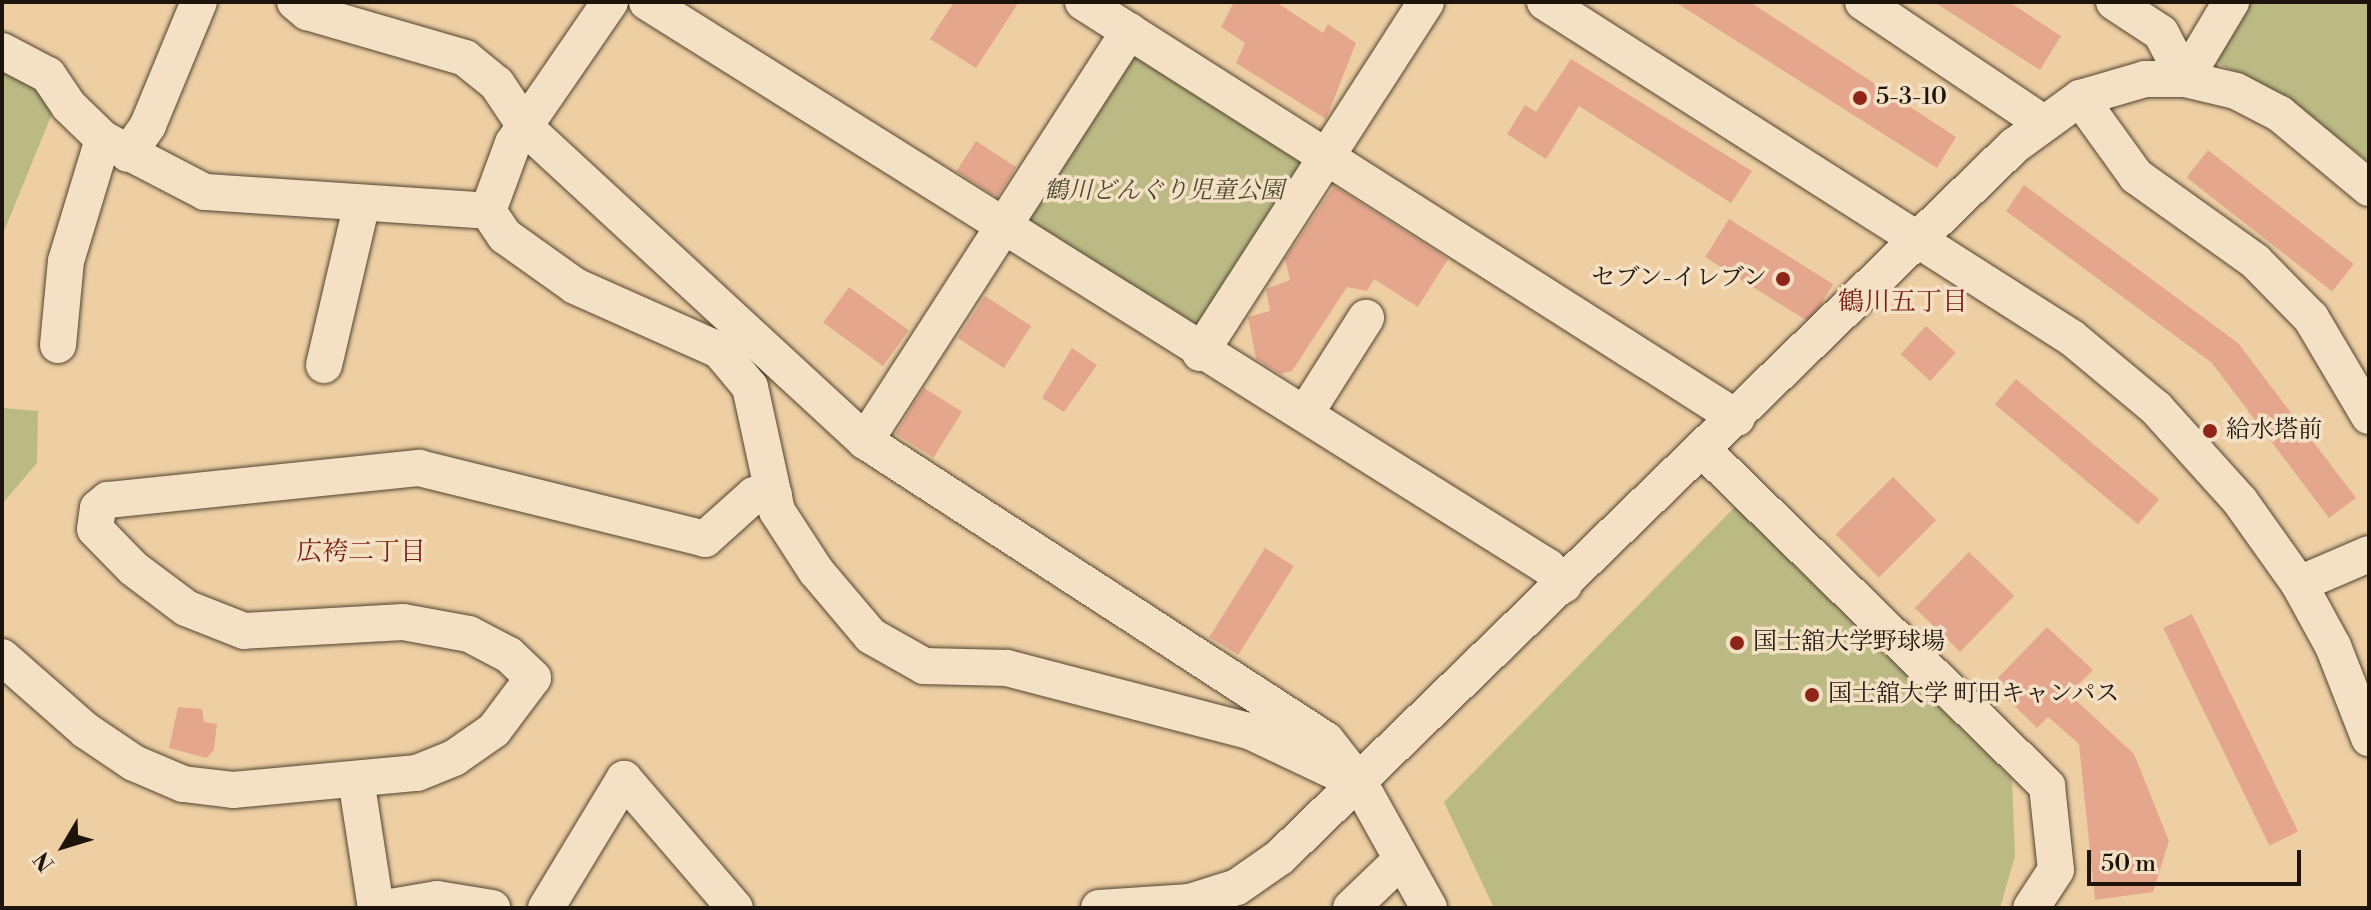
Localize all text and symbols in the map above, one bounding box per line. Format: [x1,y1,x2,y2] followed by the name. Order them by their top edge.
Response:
[1876,84,1947,112] place label: 5-3-10
[1851,89,1869,107] marker: 5-3-10
[1044,178,1284,206] park label: 鶴川どんぐり児童公園
[1590,265,1767,293] place label: セブン-イレブン
[1774,270,1792,288] marker: セブン-イレブン
[1838,287,1968,319] district label: 鶴川五丁目
[2226,417,2322,445] place label: 給水塔前
[2201,422,2219,440] marker: 給水塔前
[296,537,426,569] district label: 広袴二丁目
[1753,629,1945,657] place label: 国士舘大学野球場
[1728,634,1746,652] marker: 国士舘大学野球場
[1828,681,2121,709] place label: 国士舘大学 町田キャンパス
[1803,686,1821,704] marker: 国士舘大学 町田キャンパス
[24,806,104,886] north arrow
[2091,834,2305,884] scale bar
[29,846,61,876] text: N
[2101,849,2156,879] text: 50 m

